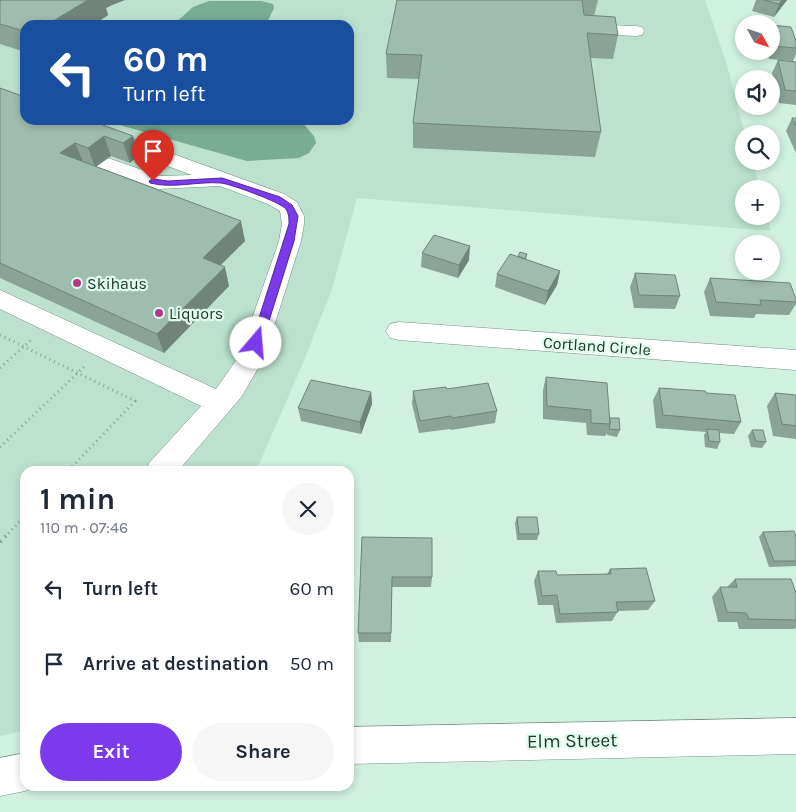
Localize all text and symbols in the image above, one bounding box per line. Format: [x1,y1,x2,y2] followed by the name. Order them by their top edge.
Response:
[735,15,780,60] north arrow
[735,15,780,280] map controls
[123,39,208,80] text: 60 m
[40,40,105,105] icon: left
[735,70,780,115] button: sound
[123,81,206,107] text: Turn left
[735,125,780,170] button: search
[132,130,174,181] pin
[139,137,167,165] icon: arrive
[735,180,780,225] button: +
[735,235,780,280] button: −
[87,274,147,293] place label: Skihaus
[71,277,83,289] marker: Skihaus
[169,304,223,323] place label: Liquors
[153,307,165,319] marker: Liquors
[229,316,281,368] position arrow
[543,333,651,359] street label: Cortland Circle
[40,481,115,517] text: 1 min
[282,483,334,535] button: close
[40,518,128,537] text: 110 m · 07:46
[40,575,68,603] icon: left
[83,578,158,600] text: Turn left
[290,578,334,600] text: 60 m
[40,650,68,678] icon: arrive
[83,653,269,675] text: Arrive at destination
[290,653,334,675] text: 50 m
[40,723,182,781] button: Exit
[192,723,334,781] button: Share
[527,729,617,753] street label: Elm Street

